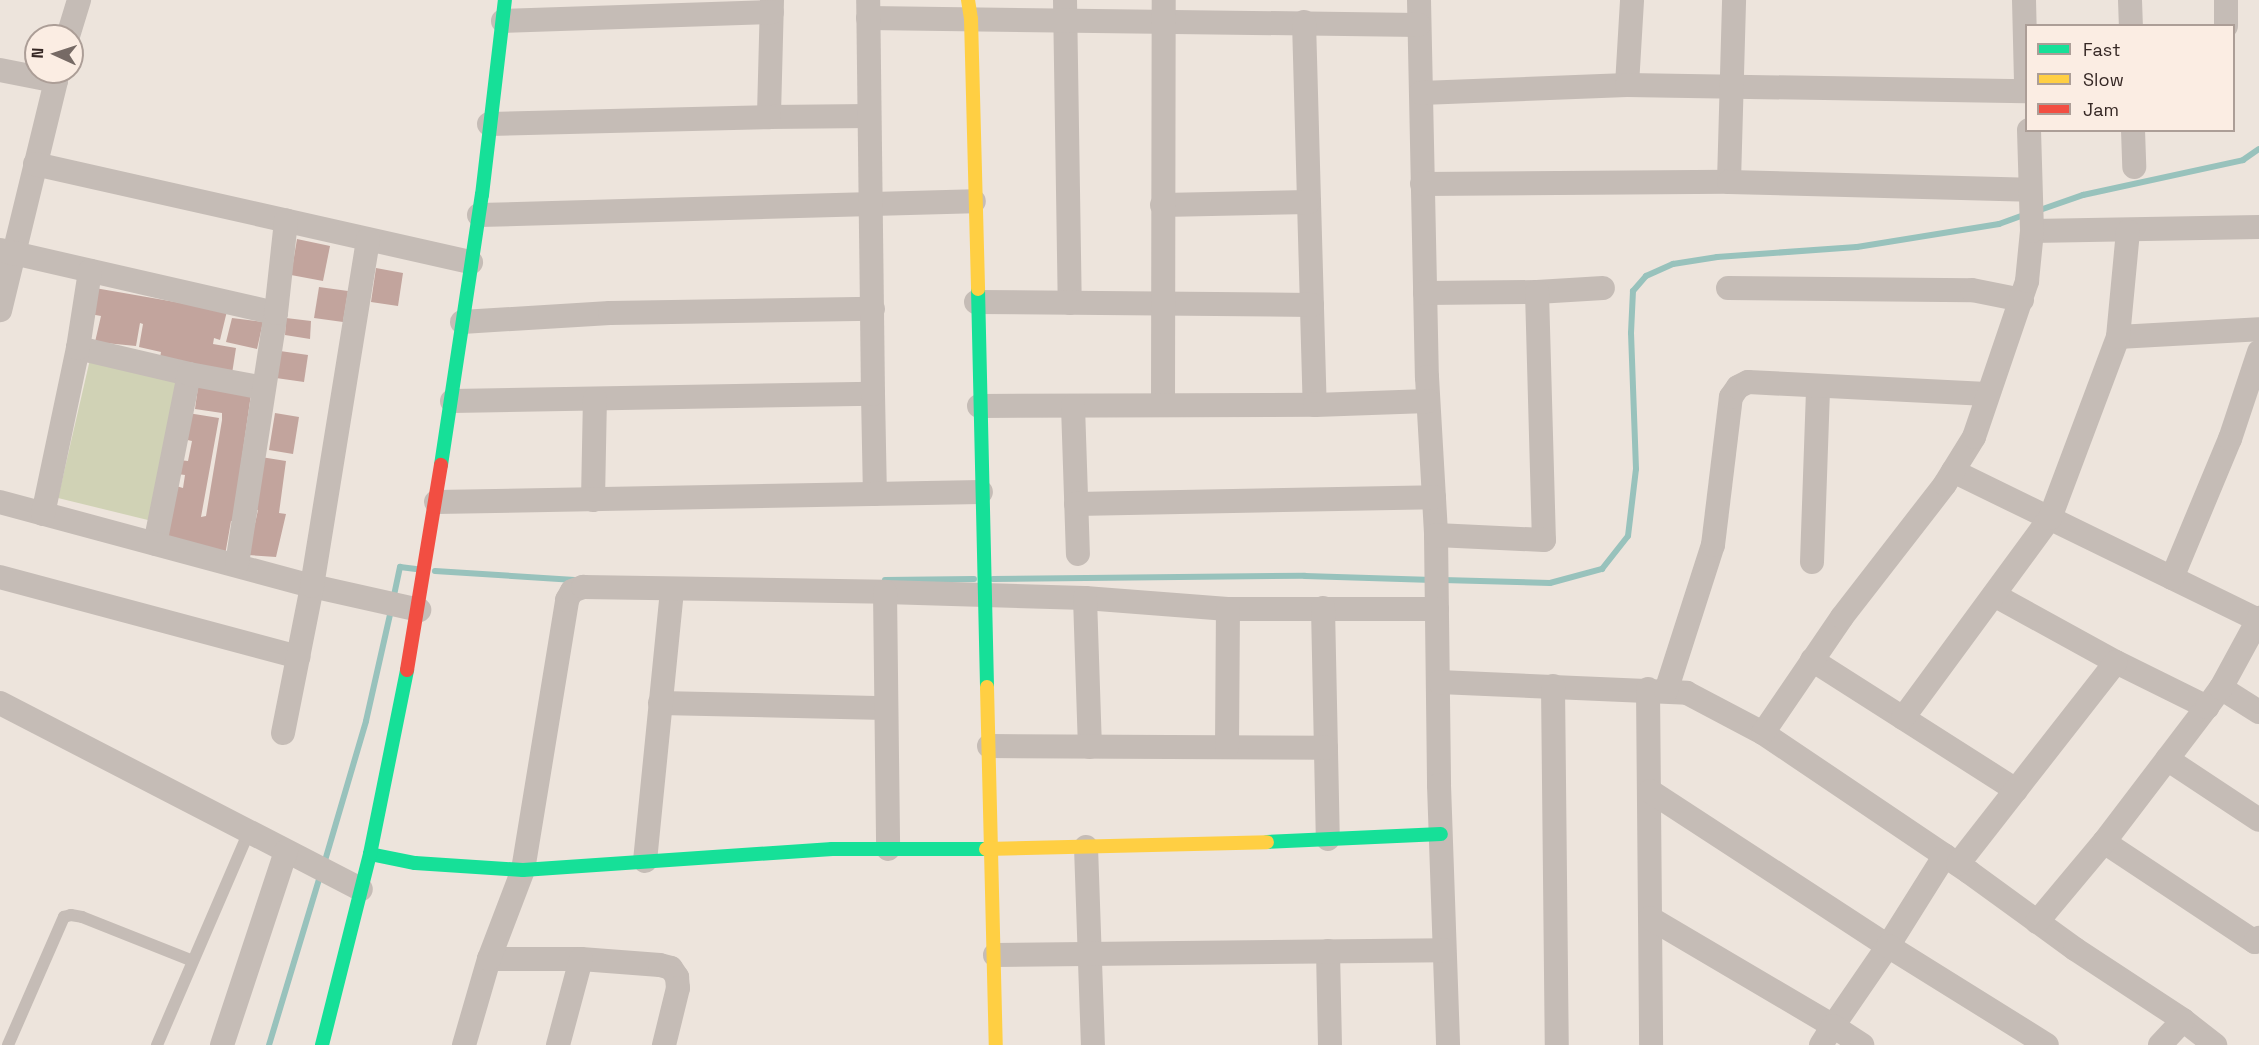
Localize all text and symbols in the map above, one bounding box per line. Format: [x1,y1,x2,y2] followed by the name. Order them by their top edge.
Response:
[24,24,84,84] north arrow
[2025,24,2235,132] legend
[2083,38,2120,61] text: Fast
[27,47,48,59] text: N
[2083,68,2124,91] text: Slow
[2083,98,2119,121] text: Jam

